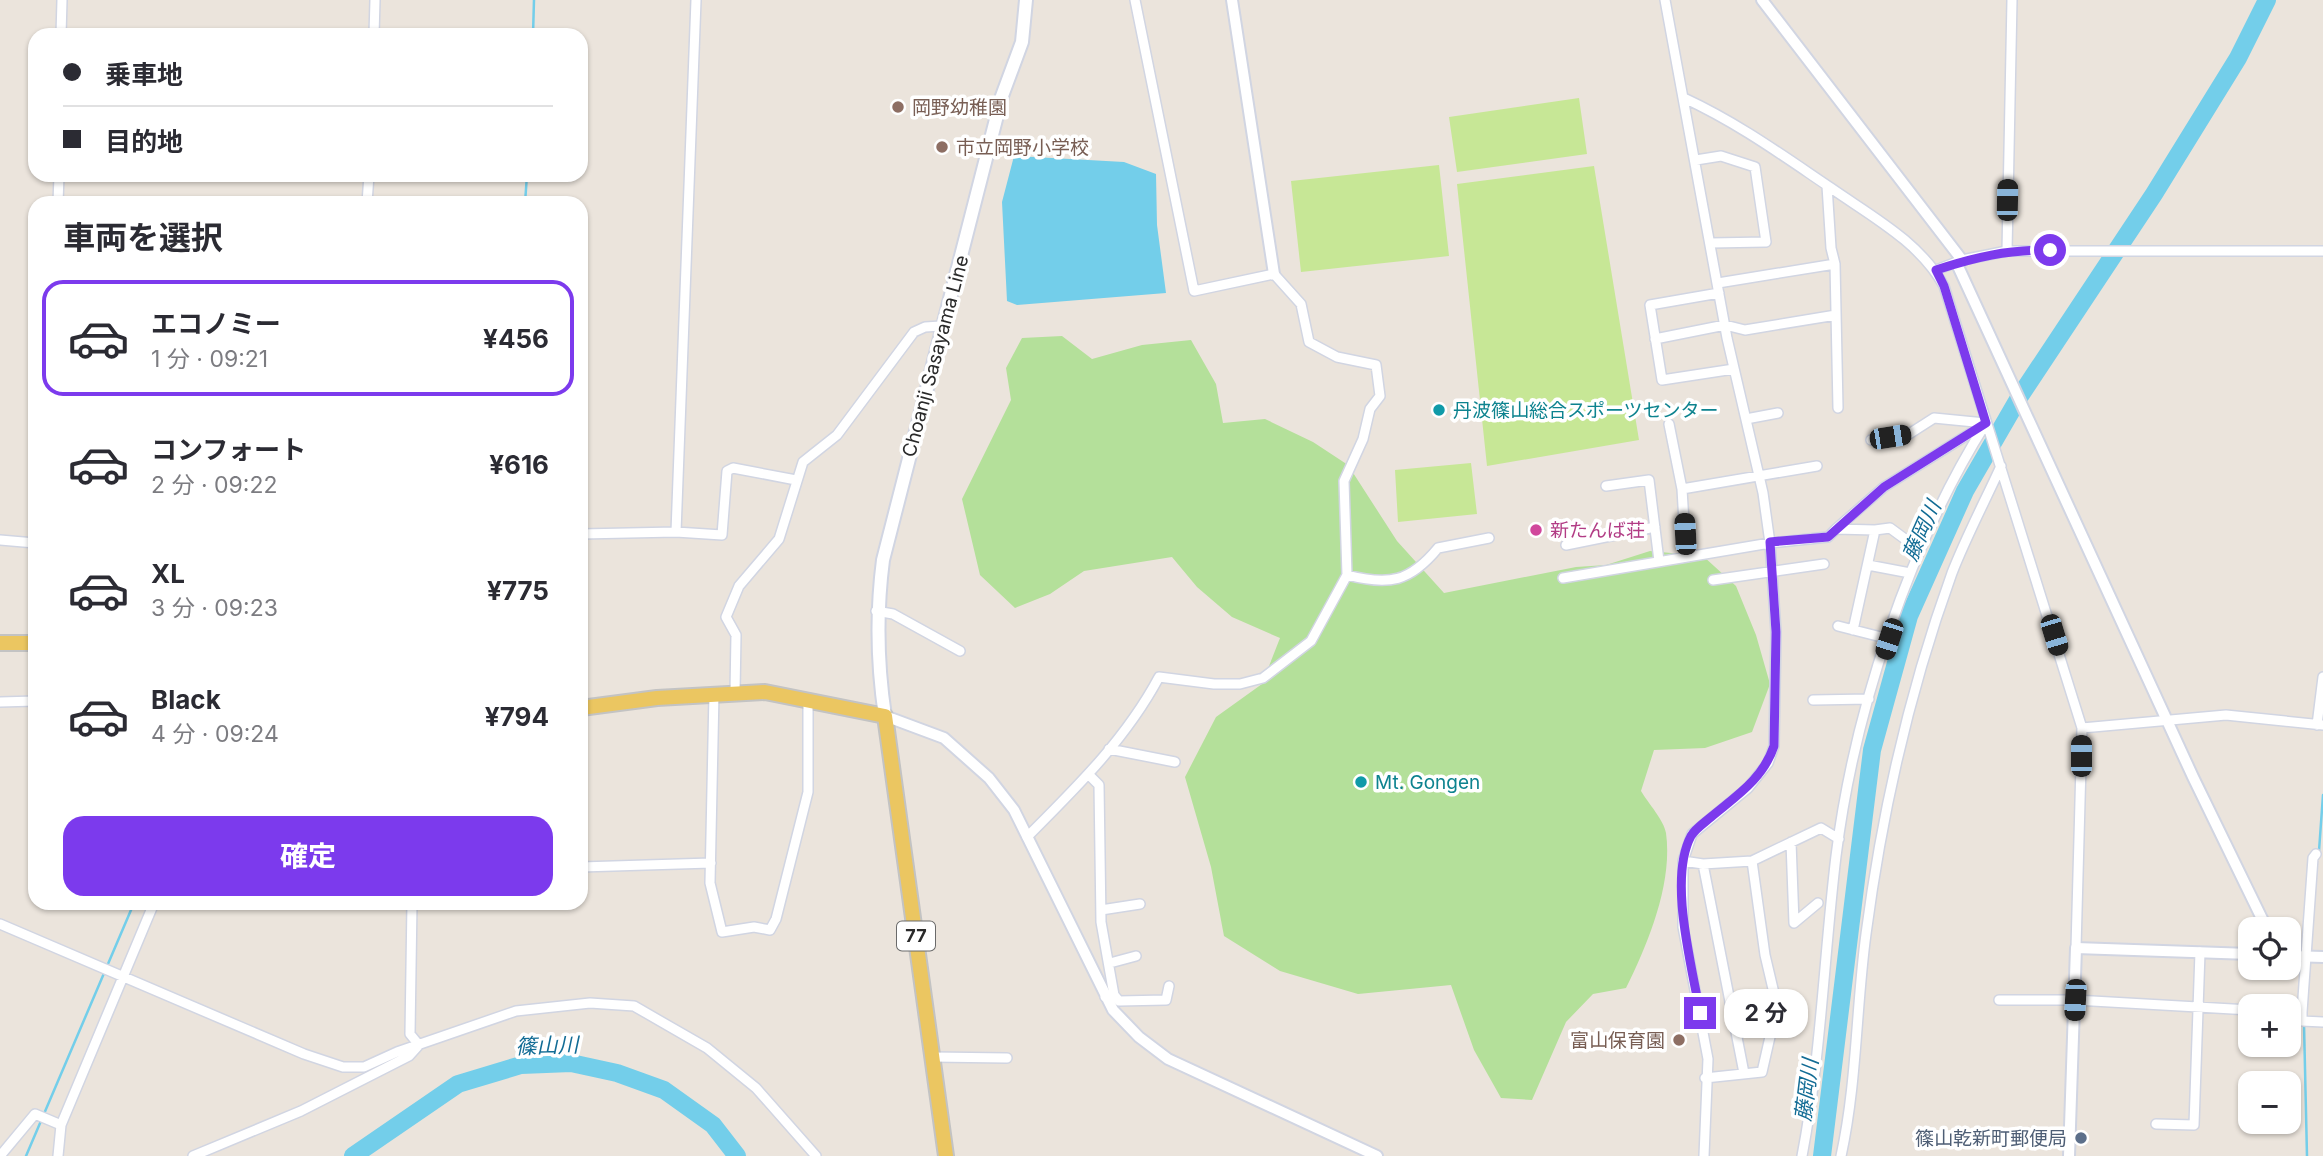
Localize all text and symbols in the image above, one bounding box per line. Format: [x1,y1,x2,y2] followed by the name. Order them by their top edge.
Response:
[105,59,183,90] text: 乗車地
[912,96,1007,119] place label: 岡野幼稚園
[890,99,906,115] marker: 岡野幼稚園
[105,126,183,157] text: 目的地
[956,136,1089,159] place label: 市立岡野小学校
[934,139,950,155] marker: 市立岡野小学校
[1997,179,2018,221] car
[63,218,223,257] text: 車両を選択
[2034,234,2066,266] route start
[897,253,974,460] street label: Choanji Sasayama Line
[67,307,130,370] icon: car
[151,308,281,339] text: エコノミー
[483,323,549,354] text: ¥456
[151,345,268,373] text: 1 分 · 09:21
[1453,399,1719,422] place label: 丹波篠山総合スポーツセンター
[1431,402,1447,418] marker: 丹波篠山総合スポーツセンター
[1868,423,1913,451] car
[67,433,130,496] icon: car
[151,434,306,465] text: コンフォート
[489,449,549,480] text: ¥616
[151,471,278,499] text: 2 分 · 09:22
[1897,495,1947,565] water label: 藤岡川
[1674,512,1697,556] car
[1550,519,1645,542] place label: 新たんば荘
[1528,522,1544,538] marker: 新たんば荘
[151,558,185,589] text: XL
[67,559,130,622] icon: car
[487,575,549,606] text: ¥775
[151,594,278,622] text: 3 分 · 09:23
[2038,612,2071,658] car
[1873,616,1906,662] car
[151,684,221,715] text: Black
[67,685,130,748] icon: car
[485,701,549,732] text: ¥794
[151,720,279,748] text: 4 分 · 09:24
[2071,735,2092,777] car
[1375,771,1480,794] place label: Mt. Gongen
[1353,774,1369,790] marker: Mt. Gongen
[63,816,553,896] button: 確定
[2238,917,2301,1134] map controls
[2238,917,2301,980] button: locate
[897,922,935,951] road number: 77
[2064,978,2087,1022] car
[1724,988,1809,1038] callout: 2 分
[2238,994,2301,1057] button: +
[1684,997,1716,1029] route end
[1745,999,1787,1027] text: 2 分
[1570,1029,1665,1052] place label: 富山保育園
[515,1032,581,1059] water label: 篠山川
[1671,1032,1687,1048] marker: 富山保育園
[1790,1055,1823,1123] water label: 藤岡川
[2238,1071,2301,1134] button: −
[1915,1127,2067,1150] place label: 篠山乾新町郵便局
[2073,1130,2089,1146] marker: 篠山乾新町郵便局

